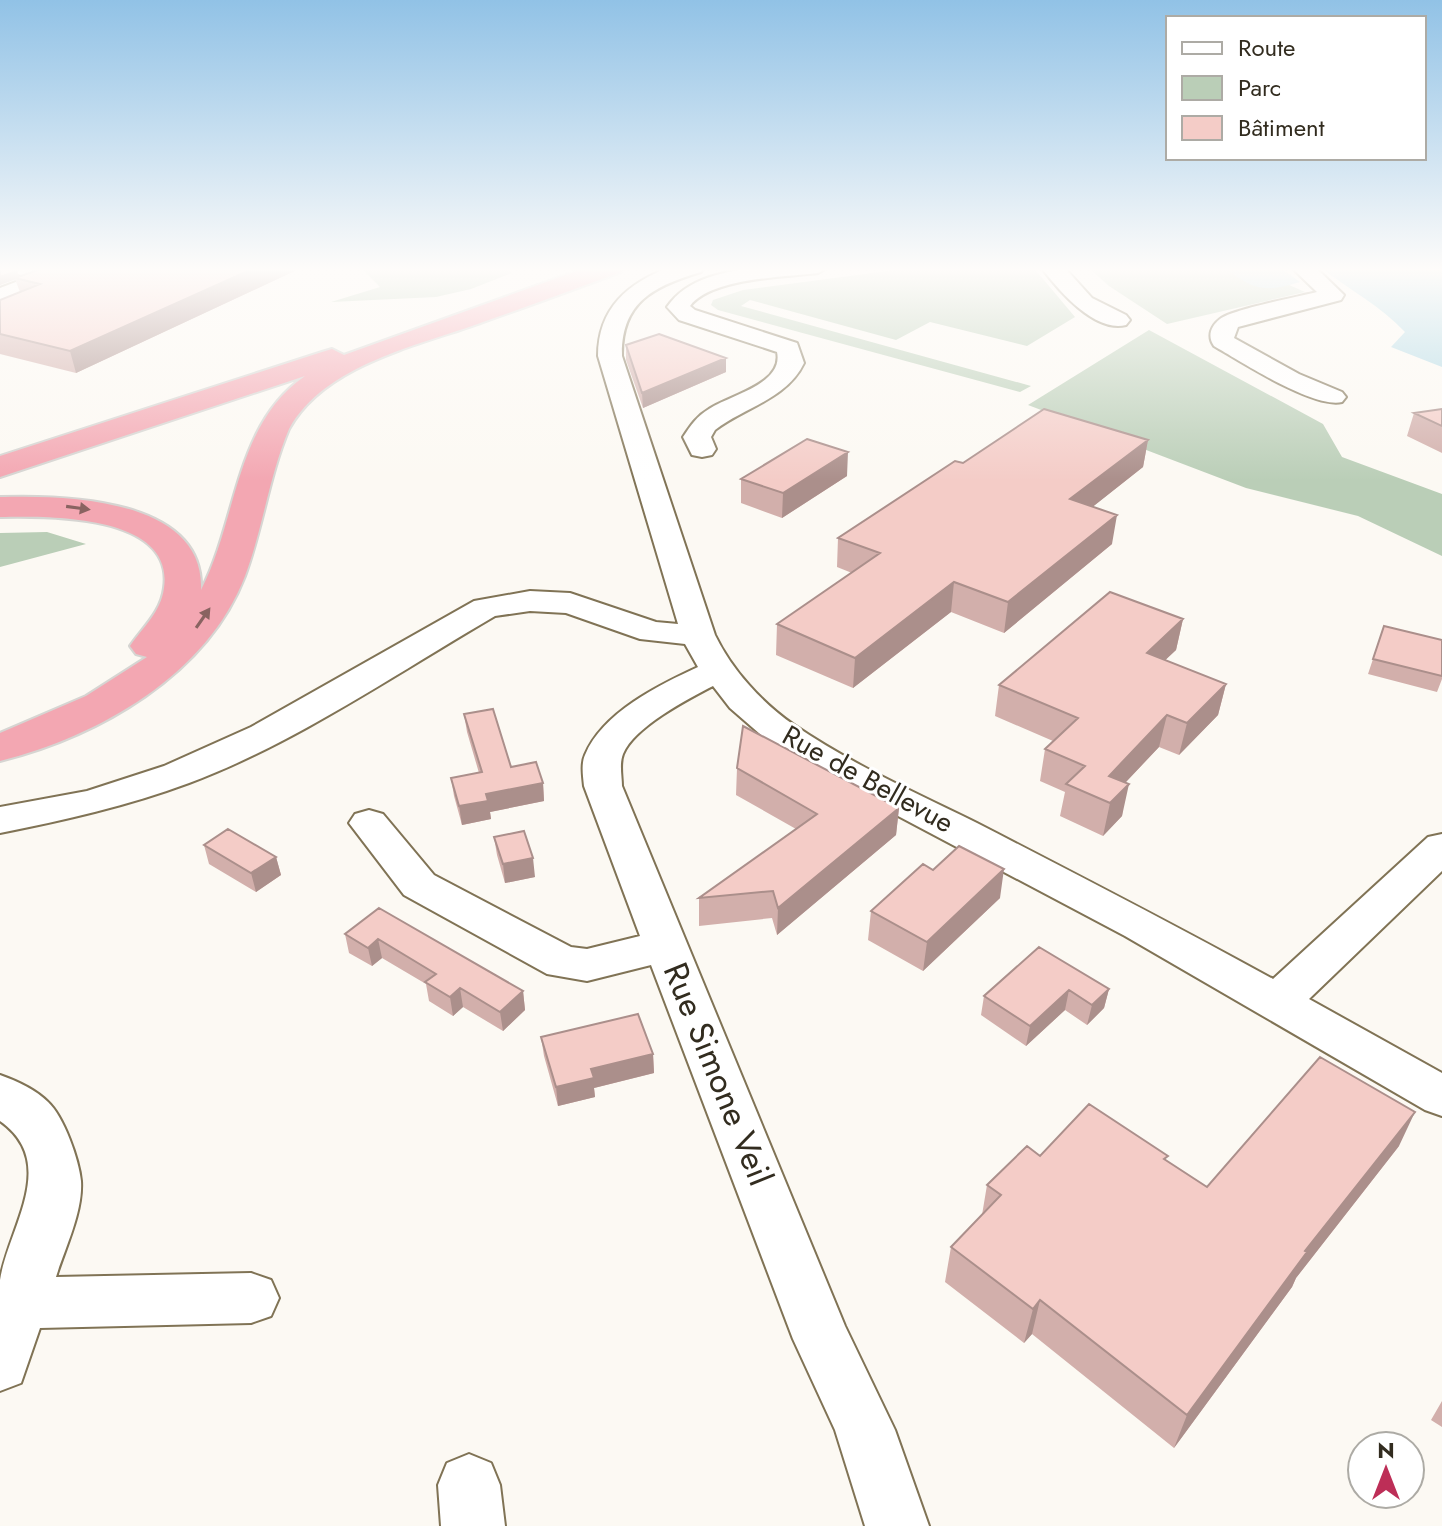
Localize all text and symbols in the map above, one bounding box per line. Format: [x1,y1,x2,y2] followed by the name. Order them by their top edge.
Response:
[1166,16,1426,160] legend
[1238,30,1295,65] text: Route
[1238,70,1281,105] text: Parc
[1238,110,1325,145] text: Bâtiment
[65,502,90,515] one-way arrow
[195,607,211,629] one-way arrow
[775,715,961,843] street label: Rue de Bellevue
[651,955,785,1193] street label: Rue Simone Veil
[1346,1430,1426,1510] north arrow
[1377,1434,1395,1466] text: N

